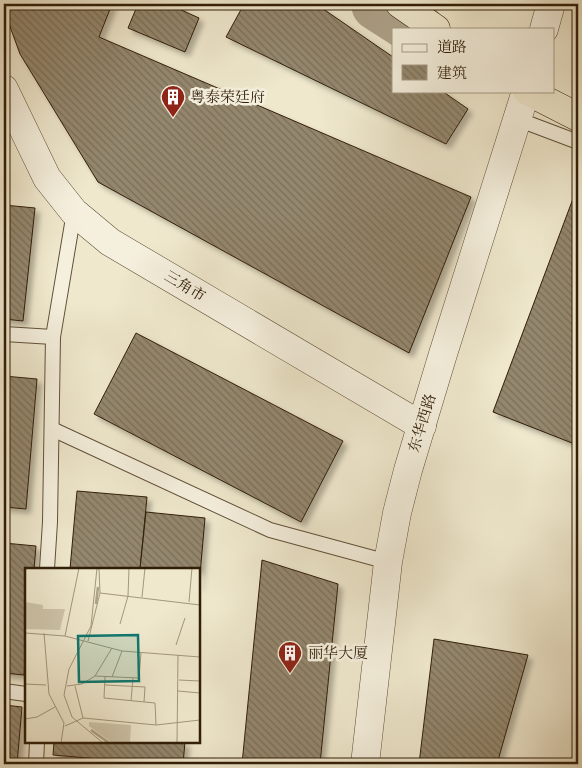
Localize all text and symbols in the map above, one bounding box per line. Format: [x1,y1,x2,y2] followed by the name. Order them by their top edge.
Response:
[392,28,554,92] legend
[437,37,467,57] text: 道路
[437,63,467,83] text: 建筑
[160,84,186,118] building icon: 粤泰荣廷府
[190,87,265,107] place label: 粤泰荣廷府
[161,266,209,306] street label: 三角市
[404,391,440,455] street label: 东华西路
[25,568,200,743] inset map
[277,640,303,674] building icon: 丽华大厦
[308,643,368,663] place label: 丽华大厦

